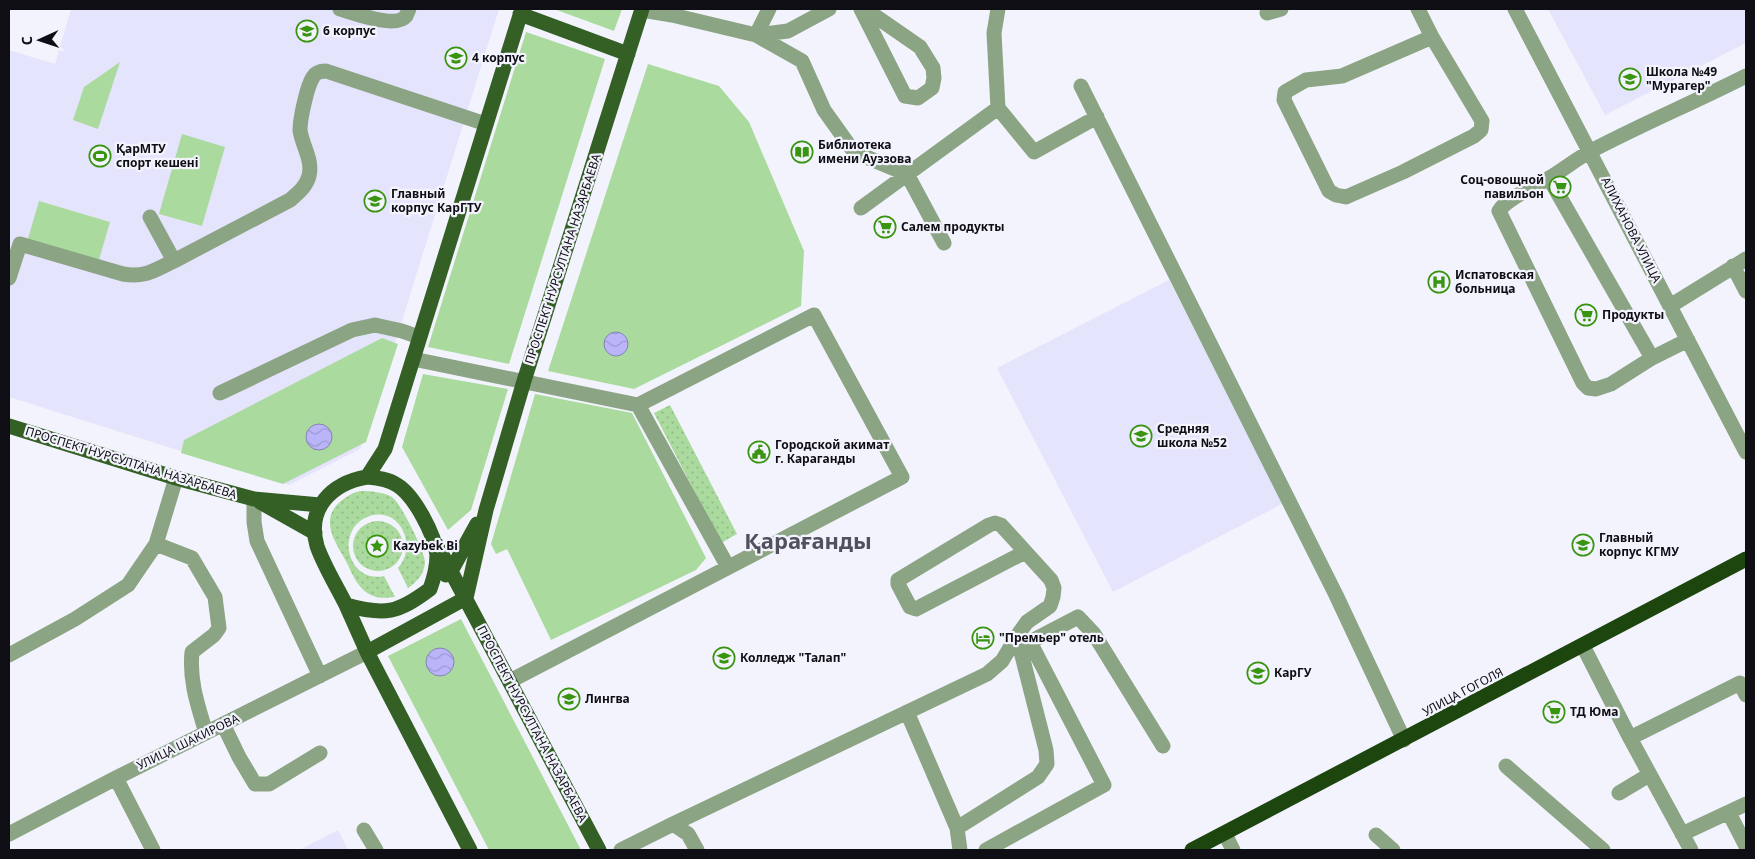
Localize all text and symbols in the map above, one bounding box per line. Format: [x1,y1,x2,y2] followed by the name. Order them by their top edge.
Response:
[15,15,65,65] north arrow
[295,19,319,43] school or university icon: 6 корпус
[323,22,376,39] place label: 6 корпус
[17,36,36,46] text: С
[444,46,468,70] school or university icon: 4 корпус
[472,49,525,66] place label: 4 корпус
[1646,63,1717,94] place label: Школа №49 "Мурагер"
[1618,67,1642,91] school or university icon: Школа №49 "Мурагер"
[818,136,911,167] place label: Библиотека имени Ауэзова
[116,140,198,171] place label: ҚарМТУ спорт кешені
[790,140,814,164] library icon: Библиотека имени Ауэзова
[88,144,112,168] sports icon: ҚарМТУ спорт кешені
[520,151,605,366] street label: ПРОСПЕКТ НУРСУЛТАНА НАЗАРБАЕВА
[1460,171,1544,202] place label: Соц-овощной павильон
[1597,174,1666,286] street label: АЛИХАНОВА УЛИЦА
[1548,175,1572,199] supermarket icon: Соц-овощной павильон
[391,185,482,216] place label: Главный корпус КарГТУ
[363,189,387,213] school or university icon: Главный корпус КарГТУ
[873,215,897,239] supermarket icon: Салем продукты
[901,218,1005,235] place label: Салем продукты
[1455,266,1534,297] place label: Испатовская больница
[1427,270,1451,294] hospital icon: Испатовская больница
[1574,303,1598,327] supermarket icon: Продукты
[1602,306,1664,323] place label: Продукты
[1157,420,1227,451] place label: Средняя школа №52
[23,422,239,503] street label: ПРОСПЕКТ НУРСУЛТАНА НАЗАРБАЕВА
[1129,424,1153,448] school or university icon: Средняя школа №52
[775,436,889,467] place label: Городской акимат г. Караганды
[747,440,771,464] public building icon: Городской акимат г. Караганды
[744,525,872,555] district label: Қарағанды
[1599,529,1679,560] place label: Главный корпус КГМУ
[1571,533,1595,557] school or university icon: Главный корпус КГМУ
[365,534,389,558] place icon: Kazybek Bi
[393,537,458,554] place label: Kazybek Bi
[473,623,592,825] street label: ПРОСПЕКТ НУРСУЛТАНА НАЗАРБАЕВА
[971,626,995,650] hotel icon: "Премьер" отель
[999,629,1104,646] place label: "Премьер" отель
[712,646,736,670] school or university icon: Колледж "Талап"
[740,649,846,666] place label: Колледж "Талап"
[1246,661,1270,685] school or university icon: КарГУ
[1419,663,1506,720] street label: УЛИЦА ГОГОЛЯ
[1274,664,1312,681] place label: КарГУ
[557,687,581,711] school or university icon: Лингва
[585,690,630,707] place label: Лингва
[1542,700,1566,724] supermarket icon: ТД Юма
[1570,703,1618,720] place label: ТД Юма
[134,709,242,774] street label: УЛИЦА ШАКИРОВА

